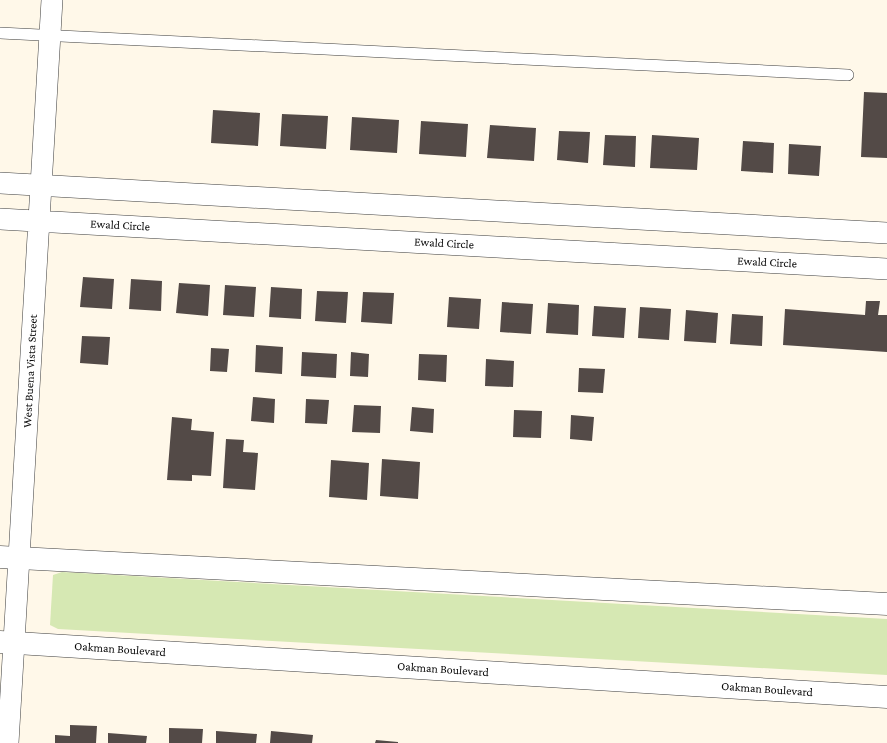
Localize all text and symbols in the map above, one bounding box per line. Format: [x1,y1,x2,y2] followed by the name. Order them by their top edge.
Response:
[90,216,150,234] street label: Ewald Circle
[414,234,474,252] street label: Ewald Circle
[737,253,797,271] street label: Ewald Circle
[20,313,40,428] street label: West Buena Vista Street
[74,639,167,659] street label: Oakman Boulevard
[397,659,490,679] street label: Oakman Boulevard
[721,679,814,699] street label: Oakman Boulevard

